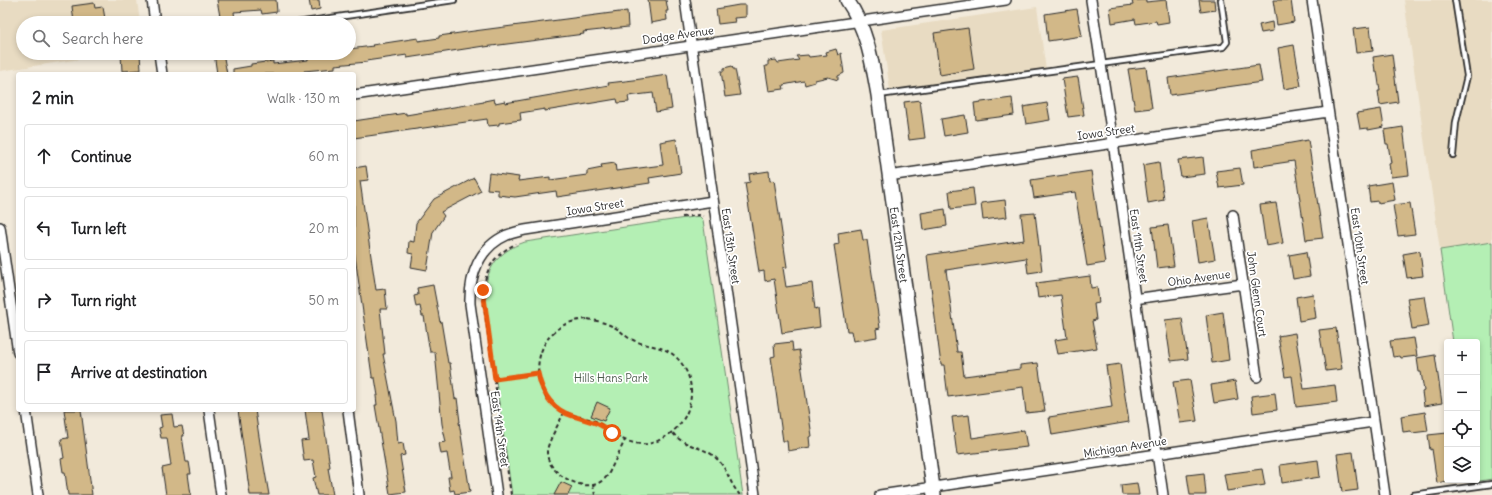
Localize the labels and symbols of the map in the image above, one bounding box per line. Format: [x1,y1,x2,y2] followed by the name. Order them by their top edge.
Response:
[641,23,715,47] street label: Dodge Avenue
[1077,121,1136,143] street label: Iowa Street
[565,196,625,218] street label: Iowa Street
[887,206,911,284] street label: East 12th Street
[719,207,743,285] street label: East 13th Street
[1348,207,1372,286] street label: East 10th Street
[1127,208,1151,284] street label: East 11th Street
[1244,250,1270,338] street label: John Glenn Court
[1167,267,1231,289] street label: Ohio Avenue
[474,281,492,299] route end
[574,371,648,385] park label: Hills Hans Park
[488,390,512,468] street label: East 14th Street
[603,424,621,442] route start
[1082,434,1168,460] street label: Michigan Avenue

